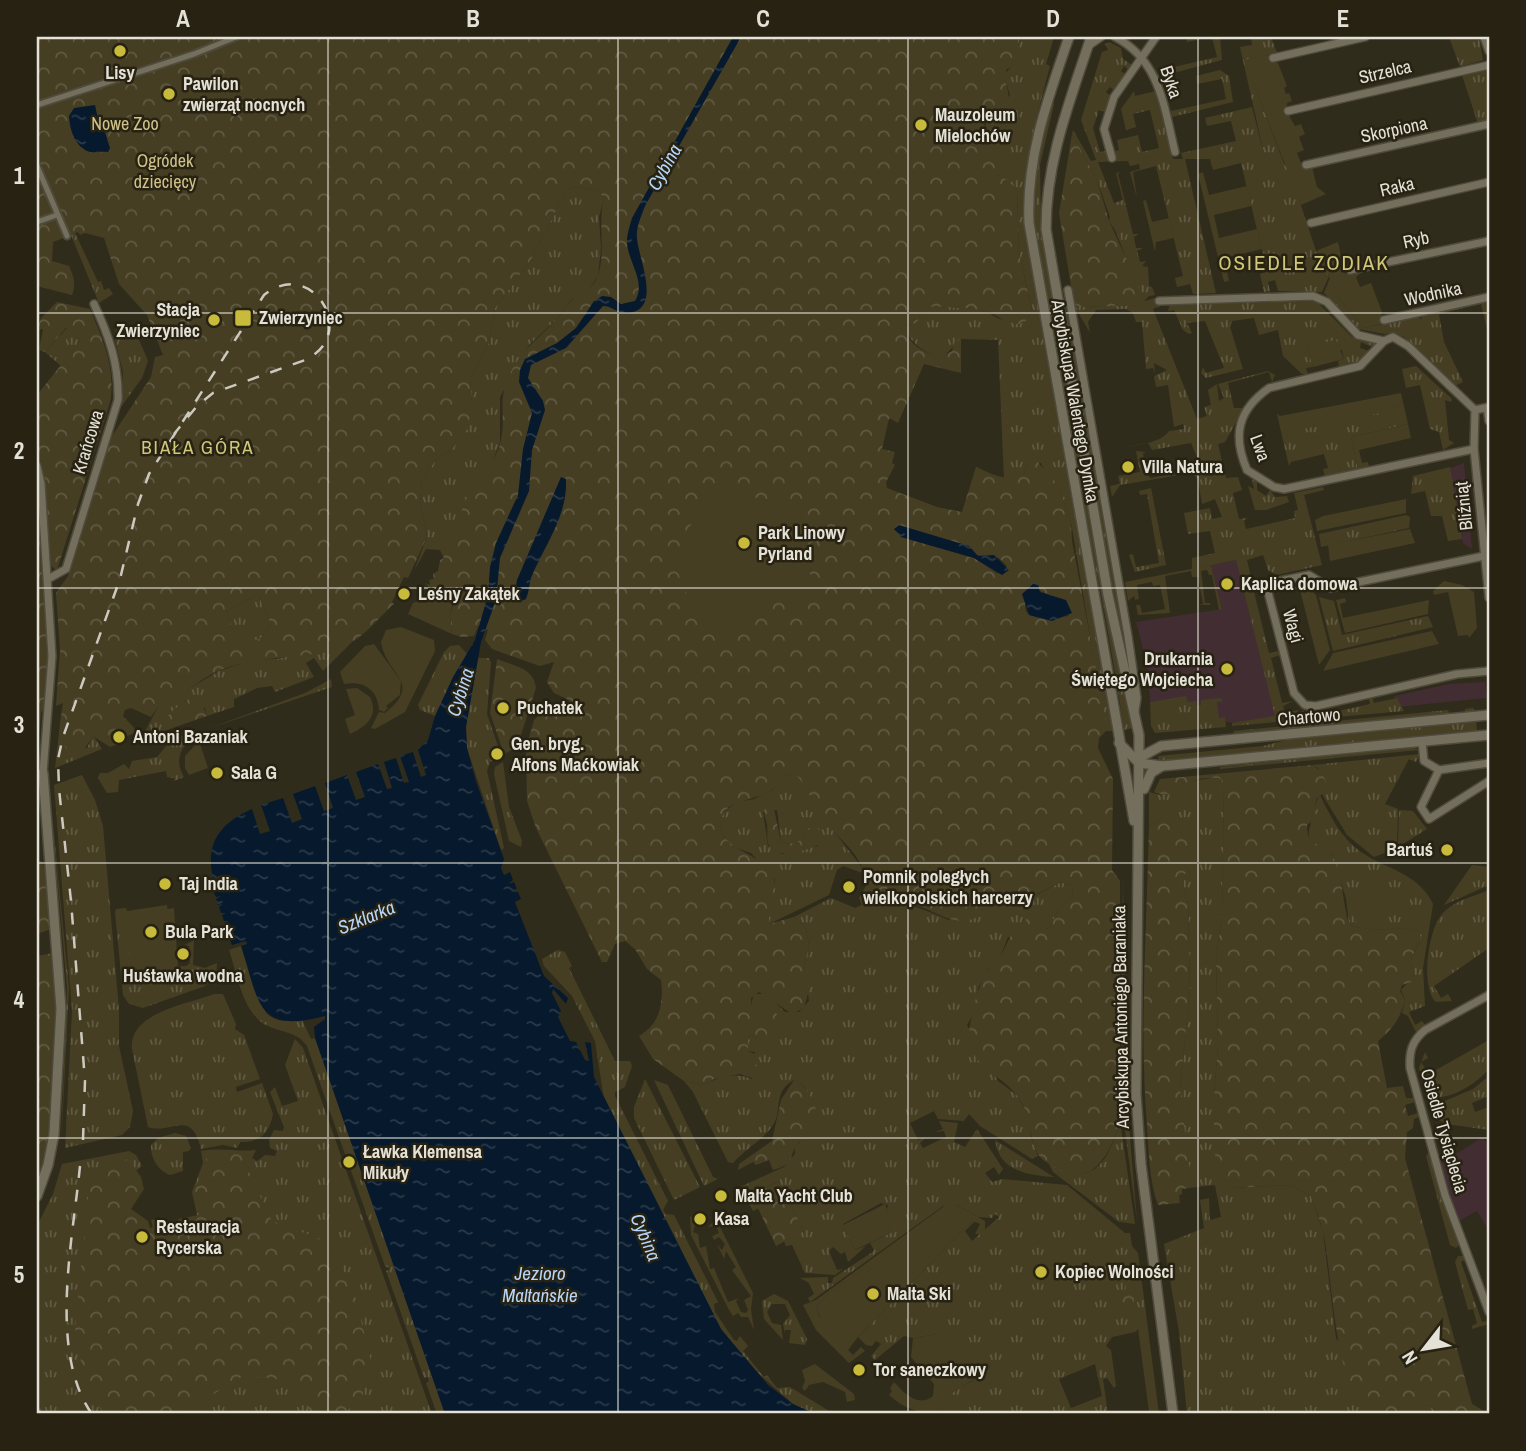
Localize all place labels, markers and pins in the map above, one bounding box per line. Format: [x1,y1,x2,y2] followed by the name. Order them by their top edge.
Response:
[112,43,128,59] marker: Lisy
[105,60,136,85] place label: Lisy
[183,71,305,117] place label: Pawilon zwierząt nocnych
[161,86,177,102] marker: Pawilon zwierząt nocnych
[935,102,1015,148] place label: Mauzoleum Mielochów
[913,117,929,133] marker: Mauzoleum Mielochów
[116,297,201,343] place label: Stacja Zwierzyniec
[259,305,343,330] place label: Zwierzyniec
[233,308,253,328] marker: Zwierzyniec
[206,312,222,328] marker: Stacja Zwierzyniec
[1142,454,1224,479] place label: Villa Natura
[1120,459,1136,475] marker: Villa Natura
[758,520,846,566] place label: Park Linowy Pyrland
[736,535,752,551] marker: Park Linowy Pyrland
[1241,571,1358,596] place label: Kaplica domowa
[1219,576,1235,592] marker: Kaplica domowa
[418,581,521,606] place label: Leśny Zakątek
[396,586,412,602] marker: Leśny Zakątek
[1071,646,1214,692] place label: Drukarnia Świętego Wojciecha
[1219,661,1235,677] marker: Drukarnia Świętego Wojciecha
[517,695,583,720] place label: Puchatek
[495,700,511,716] marker: Puchatek
[133,724,249,749] place label: Antoni Bazaniak
[111,729,127,745] marker: Antoni Bazaniak
[511,731,640,777] place label: Gen. bryg. Alfons Maćkowiak
[489,746,505,762] marker: Gen. bryg. Alfons Maćkowiak
[231,760,277,785] place label: Sala G
[209,765,225,781] marker: Sala G
[1386,837,1433,862] place label: Bartuś
[1439,842,1455,858] marker: Bartuś
[863,864,1034,910] place label: Pomnik poległych wielkopolskich harcerzy
[179,871,239,896] place label: Taj India
[157,876,173,892] marker: Taj India
[841,879,857,895] marker: Pomnik poległych wielkopolskich harcerzy
[165,919,234,944] place label: Bula Park
[143,924,159,940] marker: Bula Park
[175,946,191,962] marker: Huśtawka wodna
[123,963,244,988] place label: Huśtawka wodna
[363,1139,483,1185] place label: Ławka Klemensa Mikuły
[341,1154,357,1170] marker: Ławka Klemensa Mikuły
[735,1183,853,1208] place label: Malta Yacht Club
[713,1188,729,1204] marker: Malta Yacht Club
[714,1206,750,1231] place label: Kasa
[692,1211,708,1227] marker: Kasa
[156,1214,240,1260] place label: Restauracja Rycerska
[134,1229,150,1245] marker: Restauracja Rycerska
[1055,1259,1174,1284] place label: Kopiec Wolności
[1033,1264,1049,1280] marker: Kopiec Wolności
[887,1281,951,1306] place label: Malta Ski
[865,1286,881,1302] marker: Malta Ski
[873,1357,987,1382] place label: Tor saneczkowy
[851,1362,867,1378] marker: Tor saneczkowy

